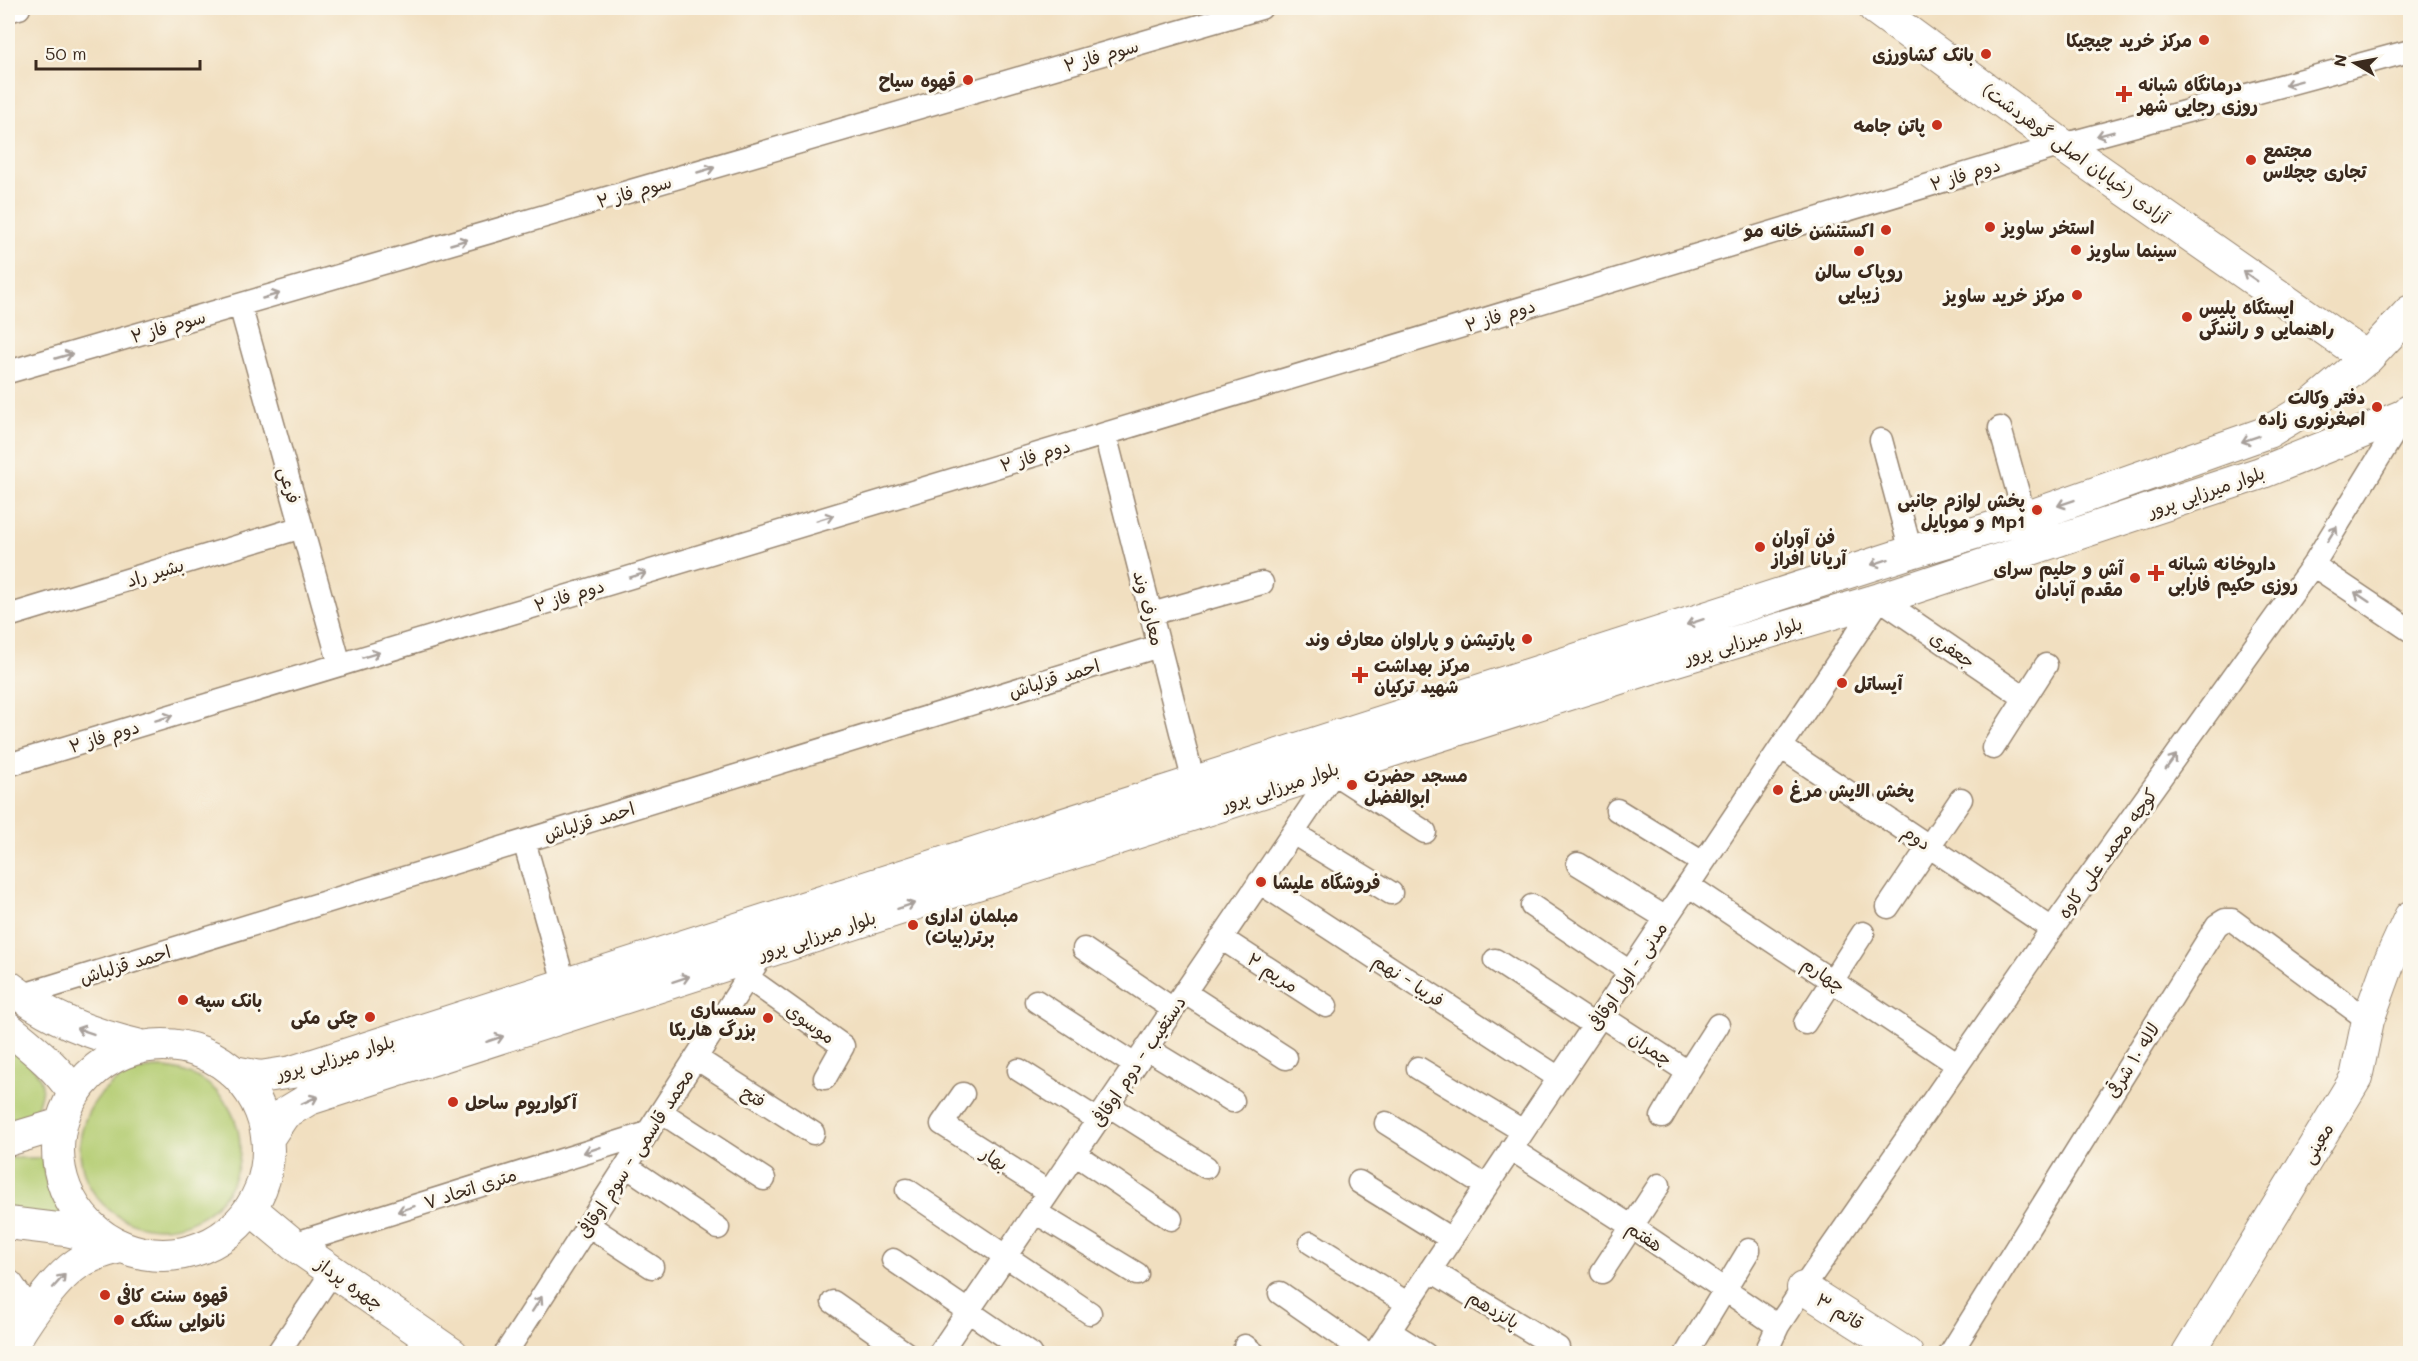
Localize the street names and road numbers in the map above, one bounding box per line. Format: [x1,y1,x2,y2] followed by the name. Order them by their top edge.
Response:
[1061,33,1142,80] street label: سوم فاز ۲
[1978,77,2175,230] street label: آزادی (خیابان اصلی گوهردشت)
[1927,152,2004,199] street label: دوم فاز ۲
[594,169,675,216] street label: سوم فاز ۲
[1462,293,1539,340] street label: دوم فاز ۲
[128,304,209,351] street label: سوم فاز ۲
[997,433,1074,480] street label: دوم فاز ۲
[2142,460,2268,524] street label: بلوار میرزایی پرور
[273,464,307,506] street label: فرعی
[123,552,187,592] street label: بشیر راد
[1128,568,1170,648] street label: معارف وند
[531,573,608,620] street label: دوم فاز ۲
[1679,611,1805,671] street label: بلوار میرزایی پرور
[1926,625,1980,673] street label: جعفری
[1006,653,1102,703] street label: احمد قزلباش
[66,714,143,761] street label: دوم فاز ۲
[1216,756,1342,818] street label: بلوار میرزایی پرور
[2052,783,2163,923] street label: کوچه محمد علی کاوه
[541,796,637,846] street label: احمد قزلباش
[1896,819,1936,858] street label: دوم
[753,905,879,967] street label: بلوار میرزایی پرور
[1582,917,1672,1035] street label: مدنی - اول اوقافی
[77,939,173,989] street label: احمد قزلباش
[1241,947,1303,1000] street label: مریم ۲
[1367,948,1449,1014] street label: فریبا - نهم
[1796,951,1850,1000] street label: چهارم
[1085,991,1193,1133] street label: دستغیب - دوم اوقافی
[782,997,840,1049] street label: موسوی
[2099,1018,2165,1102] street label: لاله ۱۰ شرقی
[1624,1025,1677,1072] street label: چمران
[271,1029,397,1087] street label: بلوار میرزایی پرور
[571,1064,701,1244] street label: محمد قاسمی - سوم اوقافی
[737,1079,771,1113] street label: فتح
[2296,1118,2338,1168] street label: معینی
[975,1140,1013,1175] street label: بهار
[421,1162,519,1214] street label: ۷ متری اتحاد
[1621,1215,1668,1259] street label: هفتم
[309,1250,388,1316] street label: چهره پرداز
[1462,1284,1524,1336] street label: پانزدهم
[1810,1287,1868,1337] street label: قائم ۳

